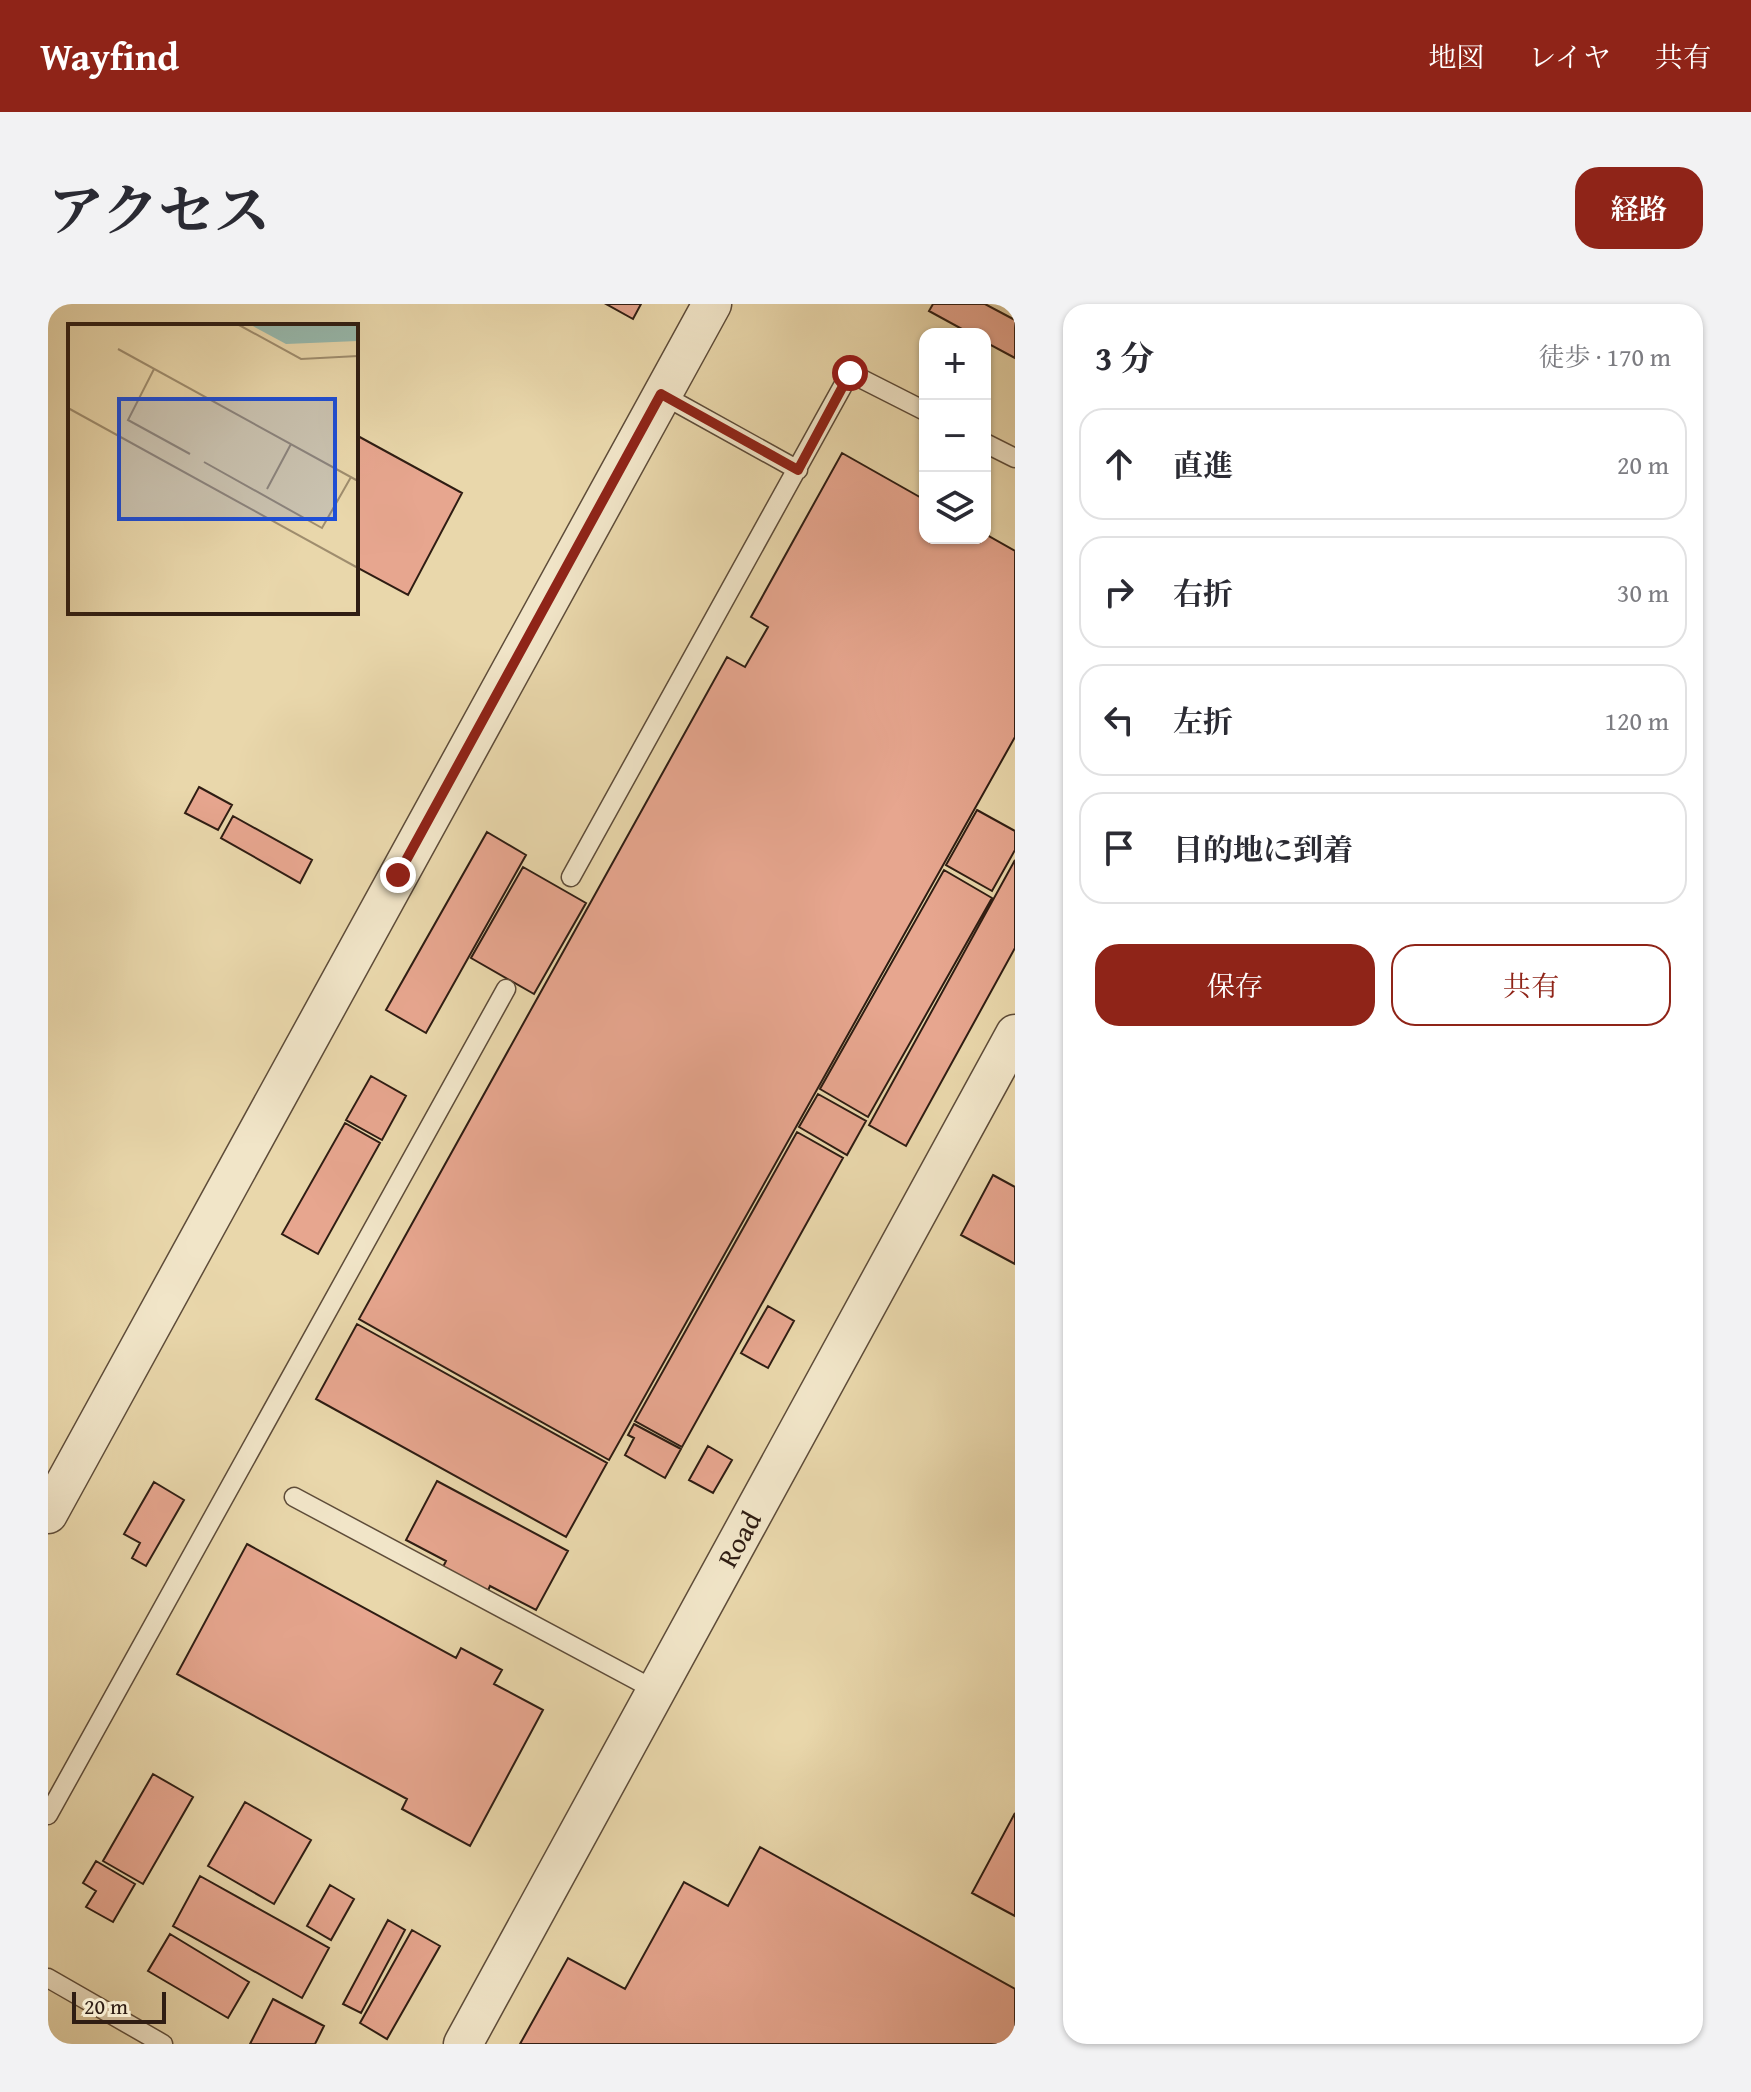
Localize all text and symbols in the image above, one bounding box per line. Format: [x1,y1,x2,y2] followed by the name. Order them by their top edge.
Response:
[40,28,179,84] text: Wayfind
[1428,36,1484,77] text: 地図
[1528,36,1611,77] text: レイヤ
[1655,36,1711,77] text: 共有
[1575,167,1703,249] button: 経路
[48,168,270,251] text: アクセス
[68,324,358,614] inset map
[919,328,991,544] map controls
[919,328,991,400] button: +
[1095,333,1154,382] text: 3 分
[1539,337,1671,376] text: 徒歩 · 170 m
[832,355,868,391] route start
[919,400,991,472] button: −
[1097,442,1141,486] icon: ahead
[1173,443,1233,487] text: 直進
[1617,445,1669,484] text: 20 m
[919,472,991,544] button: layers
[1097,570,1141,614] icon: right
[1173,571,1233,615] text: 右折
[1617,573,1669,612] text: 30 m
[1097,698,1141,742] icon: left
[1173,699,1233,743] text: 左折
[1604,701,1669,740] text: 120 m
[1097,826,1141,870] icon: arrive
[1173,827,1353,871] text: 目的地に到着
[380,857,416,893] route end
[1095,944,1375,1026] button: 保存
[1391,944,1671,1026] button: 共有
[706,1503,771,1574] street label: Road
[72,1988,166,2024] scale bar
[84,1990,128,2022] text: 20 m

